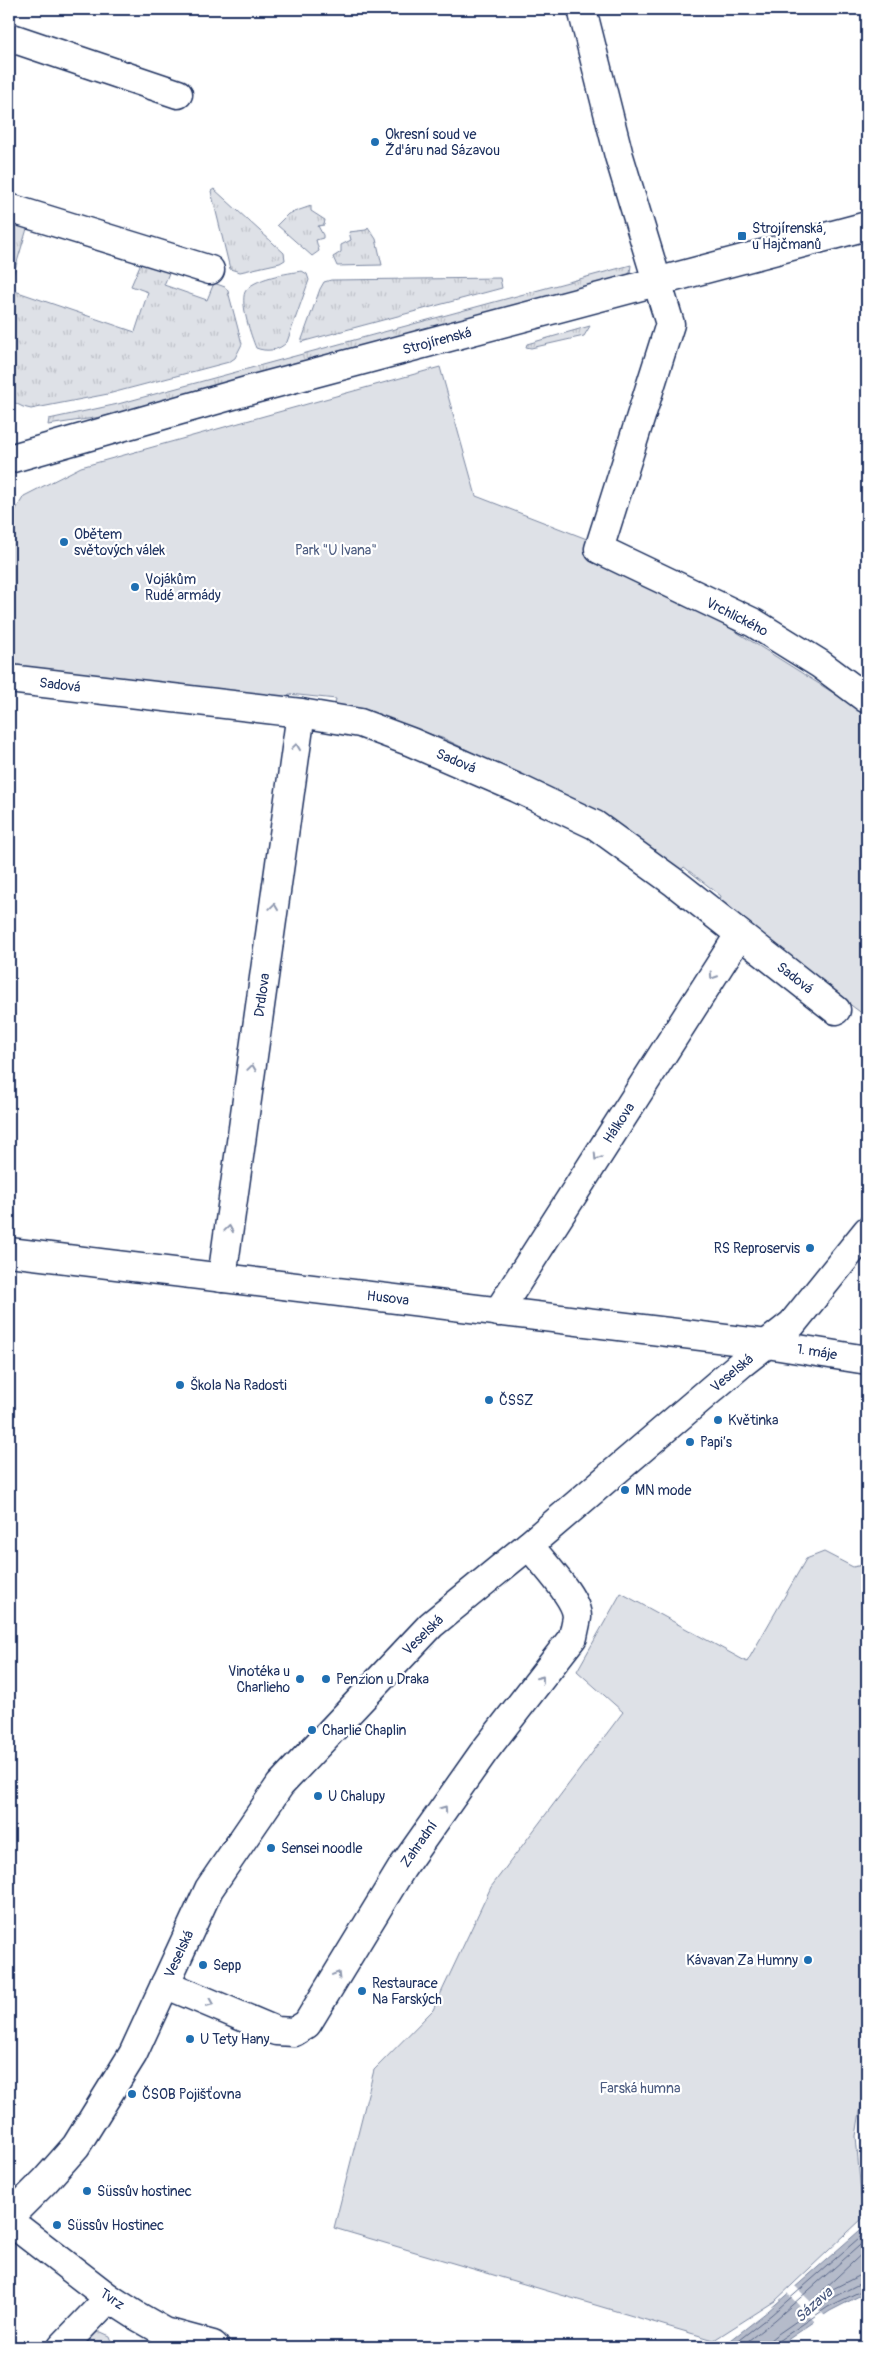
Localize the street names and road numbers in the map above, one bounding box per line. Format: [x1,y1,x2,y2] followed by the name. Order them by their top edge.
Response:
[401,324,473,358] street label: Strojírenská
[703,594,771,640] street label: Vrchlického
[38,674,82,696] street label: Sadová
[434,745,478,777] street label: Sadová
[773,958,817,998] street label: Sadová
[251,972,273,1018] street label: Drdlova
[600,1100,638,1146] street label: Hálkova
[366,1287,410,1309] street label: Husova
[796,1340,839,1364] street label: 1. máje
[707,1350,757,1396] street label: Veselská
[399,1611,447,1659] street label: Veselská
[397,1817,441,1871] street label: Zahradní
[161,1928,197,1980] street label: Veselská
[96,2285,128,2313] street label: Tvrz

